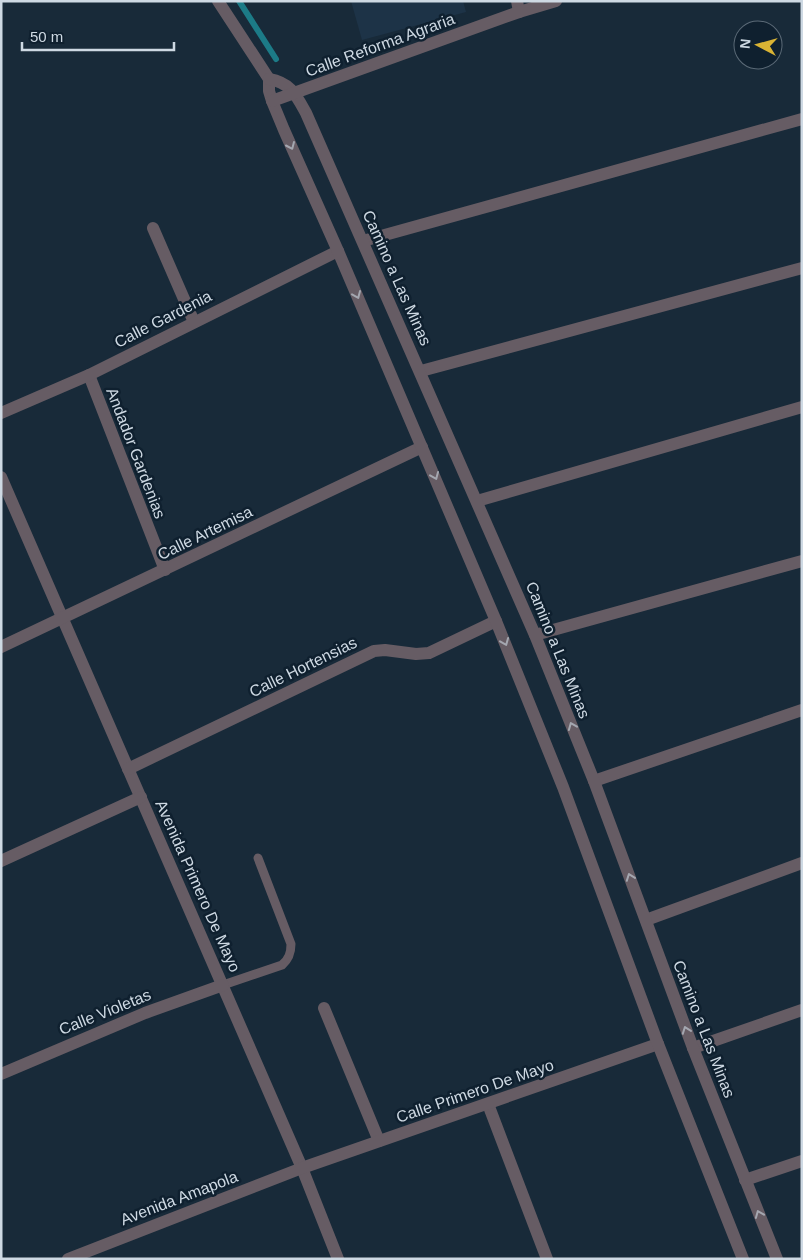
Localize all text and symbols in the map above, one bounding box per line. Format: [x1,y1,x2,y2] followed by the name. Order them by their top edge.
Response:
[303,10,457,80] street label: Calle Reforma Agraria
[22,20,175,52] scale bar
[733,20,783,70] north arrow
[30,28,63,45] text: 50 m
[737,38,754,50] text: N
[284,141,295,150] one-way arrow
[360,208,434,348] street label: Camino a Las Minas
[112,287,214,351] street label: Calle Gardenia
[350,290,361,299] one-way arrow
[103,385,169,521] street label: Andador Gardenias
[428,471,439,480] one-way arrow
[155,503,255,563] street label: Calle Artemisa
[523,579,593,721] street label: Camino a Las Minas
[247,634,359,700] street label: Calle Hortensias
[499,637,509,646] one-way arrow
[567,722,578,731] one-way arrow
[152,797,244,975] street label: Avenida Primero De Mayo
[626,874,636,882] one-way arrow
[670,958,738,1100] street label: Camino a Las Minas
[57,986,153,1038] street label: Calle Violetas
[682,1026,692,1035] one-way arrow
[394,1056,556,1126] street label: Calle Primero De Mayo
[118,1168,240,1228] street label: Avenida Amapola
[754,1210,764,1218] one-way arrow

